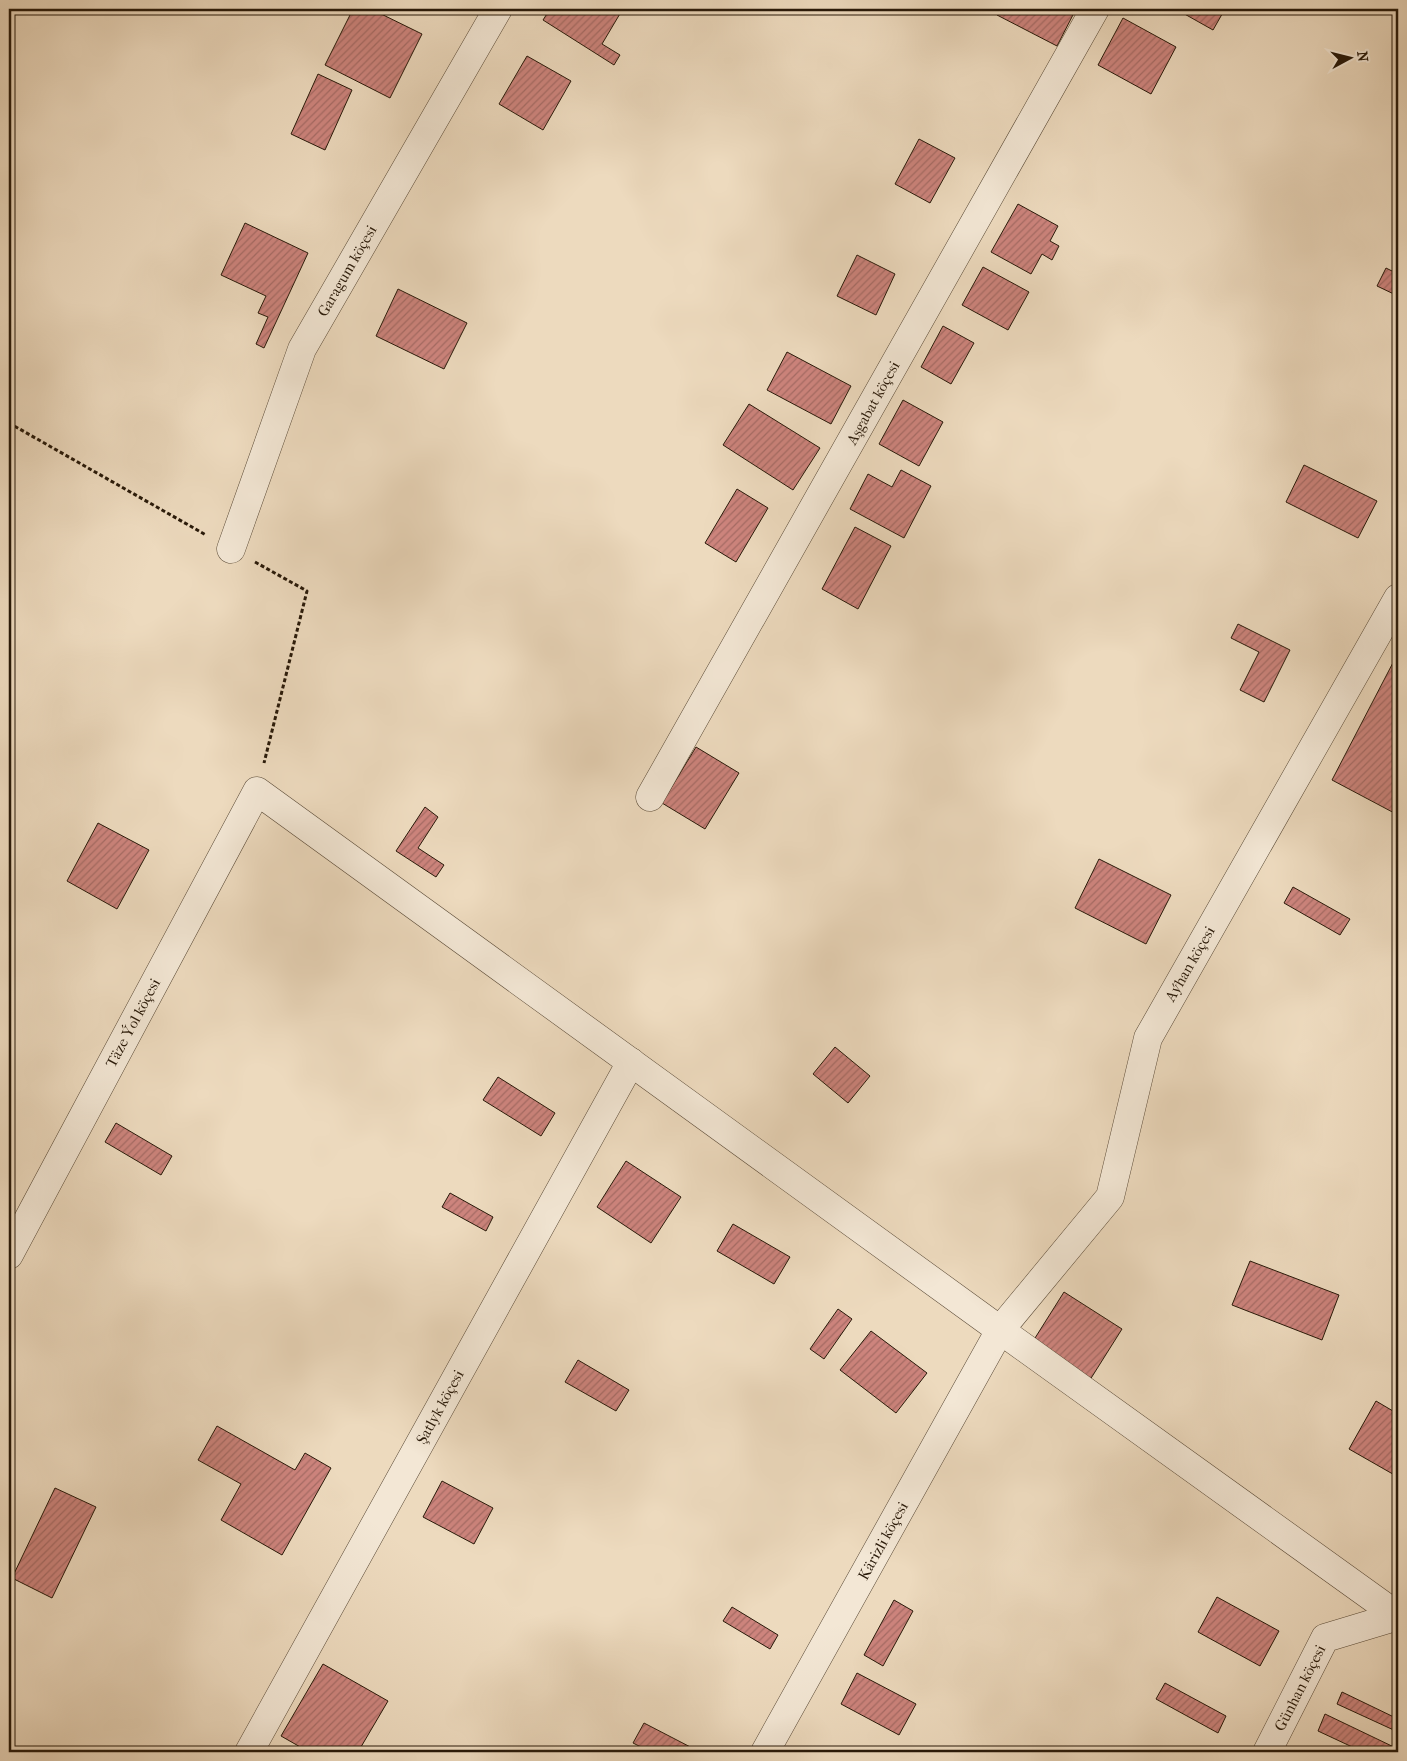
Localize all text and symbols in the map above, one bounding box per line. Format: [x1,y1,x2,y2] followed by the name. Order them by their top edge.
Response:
[1324,32,1374,82] north arrow
[1353,50,1372,63] text: N
[314,222,381,320] street label: Garagum köçesi
[842,358,904,449] street label: Aşgabat köçesi
[1161,923,1219,1006] street label: Aýhan köçesi
[102,975,164,1071] street label: Täze Ýol köçesi
[412,1366,468,1447] street label: Şatlyk köçesi
[854,1498,912,1583] street label: Kärizli köçesi
[1271,1641,1330,1734] street label: Günhan köçesi

